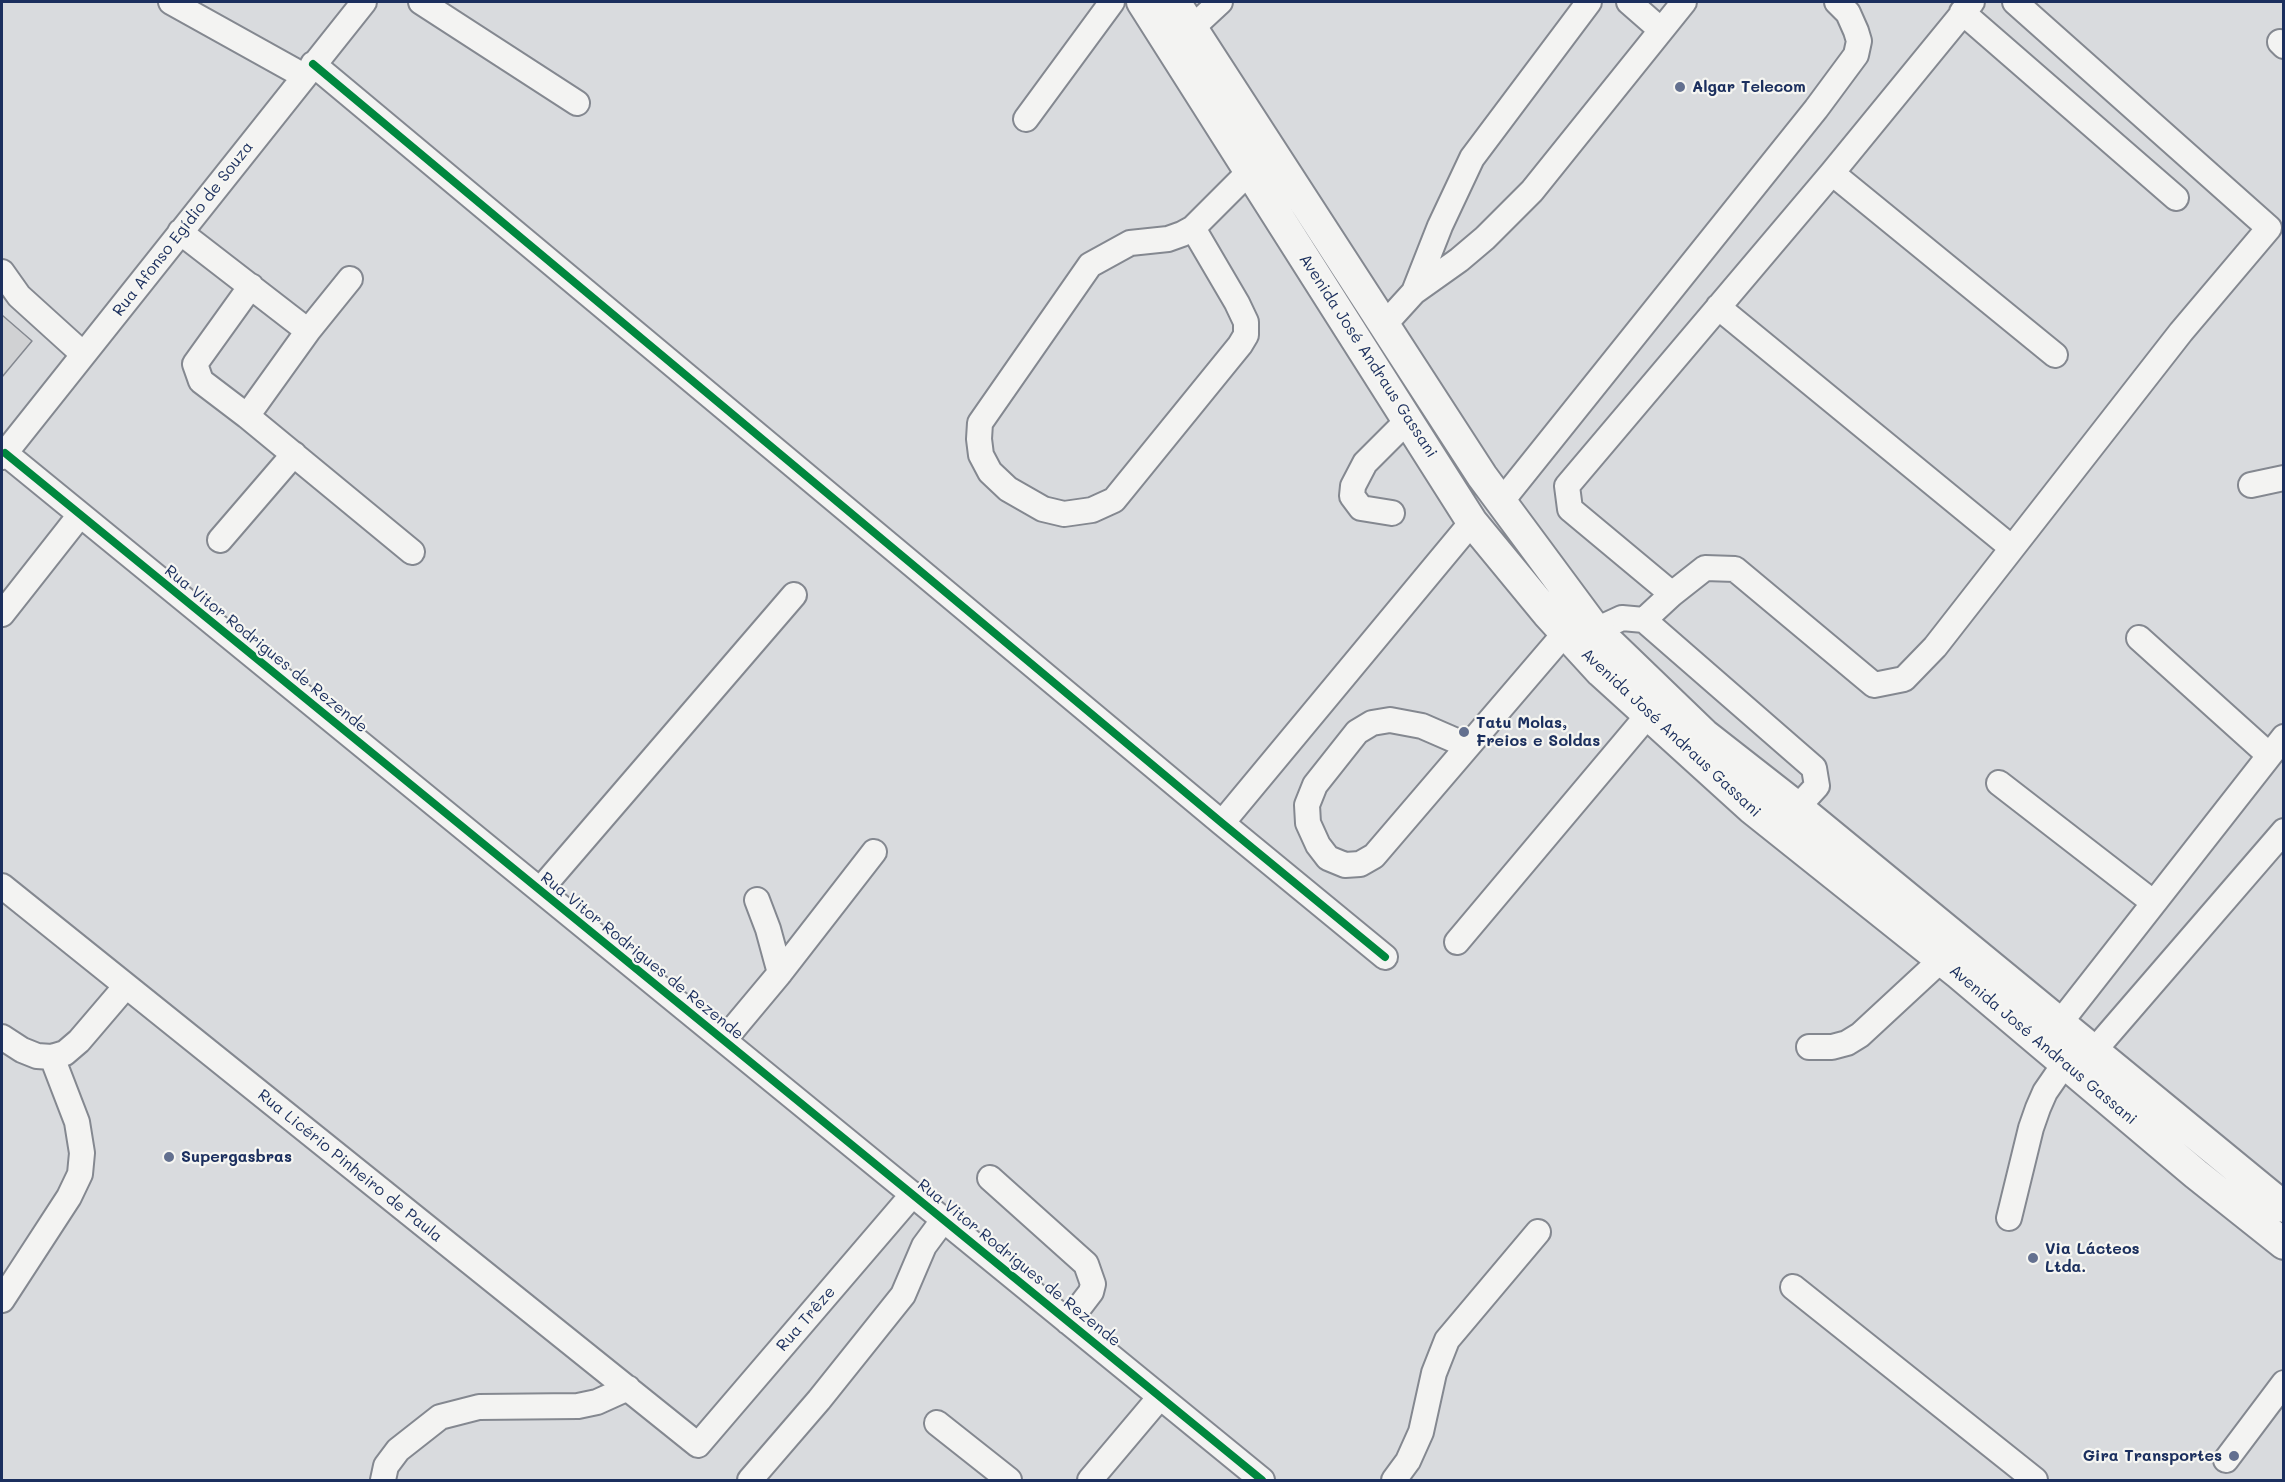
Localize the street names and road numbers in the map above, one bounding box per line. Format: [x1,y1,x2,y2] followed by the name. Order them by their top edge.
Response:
[109,138,257,320] street label: Rua Afonso Egídio de Souza
[1295,251,1441,461] street label: Avenida José Andraus Gassani
[161,561,371,737] street label: Rua Vitor Rodrigues de Rezende
[1577,645,1765,821] street label: Avenida José Andraus Gassani
[537,868,747,1044] street label: Rua Vitor Rodrigues de Rezende
[1945,961,2141,1129] street label: Avenida José Andraus Gassani
[254,1086,446,1246] street label: Rua Licério Pinheiro de Paula
[914,1175,1124,1351] street label: Rua Vitor Rodrigues de Rezende
[773,1283,839,1355] street label: Rua Trêze

